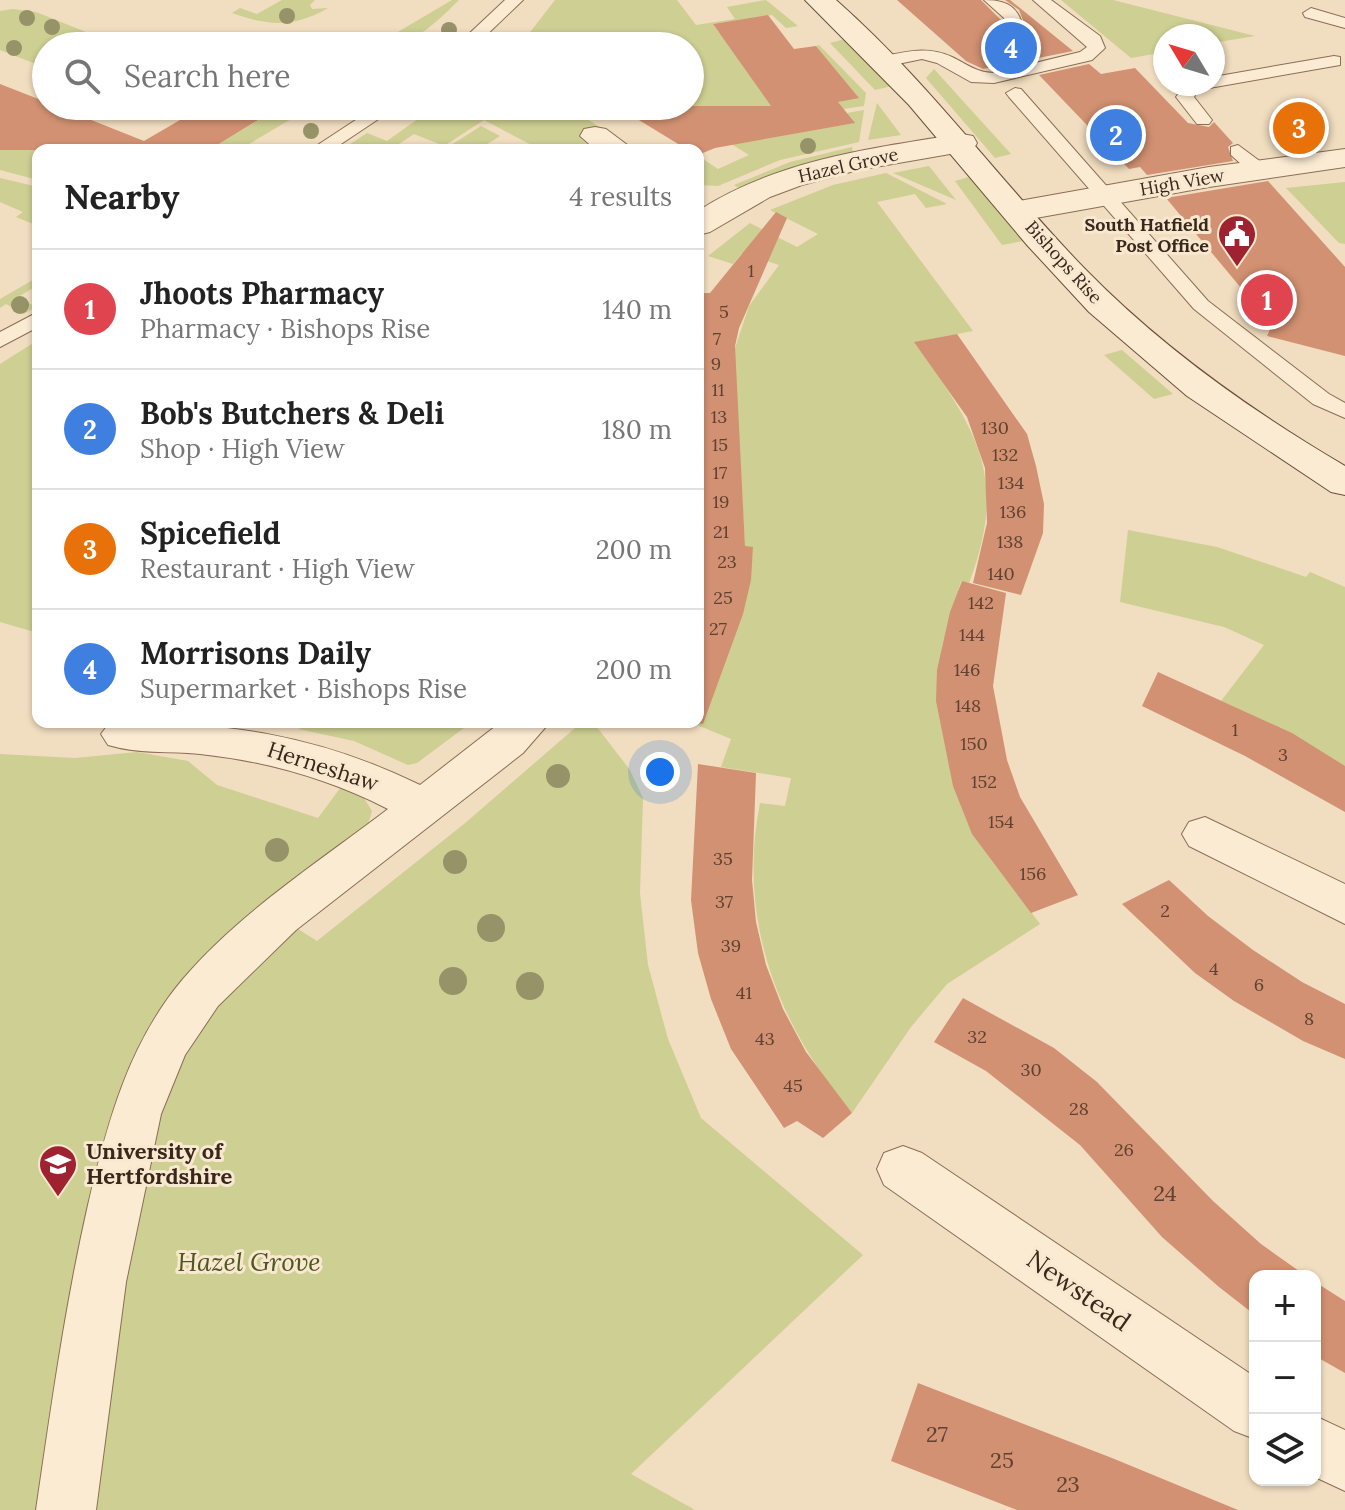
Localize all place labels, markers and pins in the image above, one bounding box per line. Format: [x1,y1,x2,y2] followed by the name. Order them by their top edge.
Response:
[985,18,1037,78] pin: 4
[1273,98,1325,158] pin: 3
[1090,105,1142,165] pin: 2
[1085,213,1209,257] place label: South Hatfield Post Office
[1216,213,1258,268] public building icon: South Hatfield Post Office
[1241,270,1293,330] pin: 1
[86,1137,233,1190] place label: University of Hertfordshire
[37,1143,79,1198] school or university icon: University of Hertfordshire

